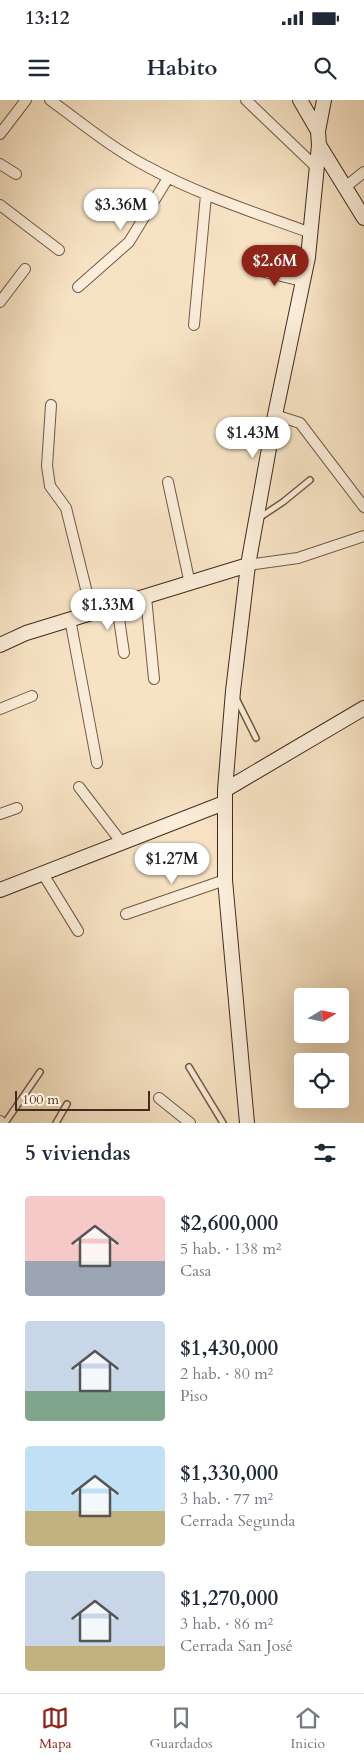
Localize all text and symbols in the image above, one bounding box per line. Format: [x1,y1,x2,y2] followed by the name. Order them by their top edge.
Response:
[25,5,69,31] text: 13:12
[147,53,217,83] text: Habito
[25,54,53,82] icon: menu
[311,54,339,82] icon: search
[80,188,162,231] pin: $3.36M
[95,194,147,216] text: $3.36M
[240,244,310,287] pin: $2.6M
[253,250,297,272] text: $2.6M
[212,416,294,459] pin: $1.43M
[227,422,279,444] text: $1.43M
[67,588,149,631] pin: $1.33M
[82,594,134,616] text: $1.33M
[131,842,213,885] pin: $1.27M
[146,848,198,870] text: $1.27M
[294,988,349,1042] north arrow
[294,988,349,1108] map controls
[294,1053,349,1108] button: locate
[15,1088,150,1111] scale bar
[22,1090,59,1109] text: 100 m
[25,1139,131,1168] text: 5 viviendas
[311,1139,339,1167] icon: filters
[180,1209,278,1238] text: $2,600,000
[65,1216,125,1276] icon: home
[180,1238,281,1260] text: 5 hab. · 138 m²
[180,1260,211,1282] text: Casa
[180,1334,278,1363] text: $1,430,000
[65,1341,125,1401] icon: home
[180,1363,273,1385] text: 2 hab. · 80 m²
[180,1385,208,1407] text: Piso
[180,1459,278,1488] text: $1,330,000
[65,1466,125,1526] icon: home
[180,1488,273,1510] text: 3 hab. · 77 m²
[180,1510,295,1532] text: Cerrada Segunda
[180,1584,278,1613] text: $1,270,000
[65,1591,125,1651] icon: home
[180,1613,273,1635] text: 3 hab. · 86 m²
[180,1635,293,1657] text: Cerrada San José
[39,1704,72,1753] tab: Mapa
[150,1704,213,1753] tab: Guardados
[290,1704,325,1753] tab: Inicio

